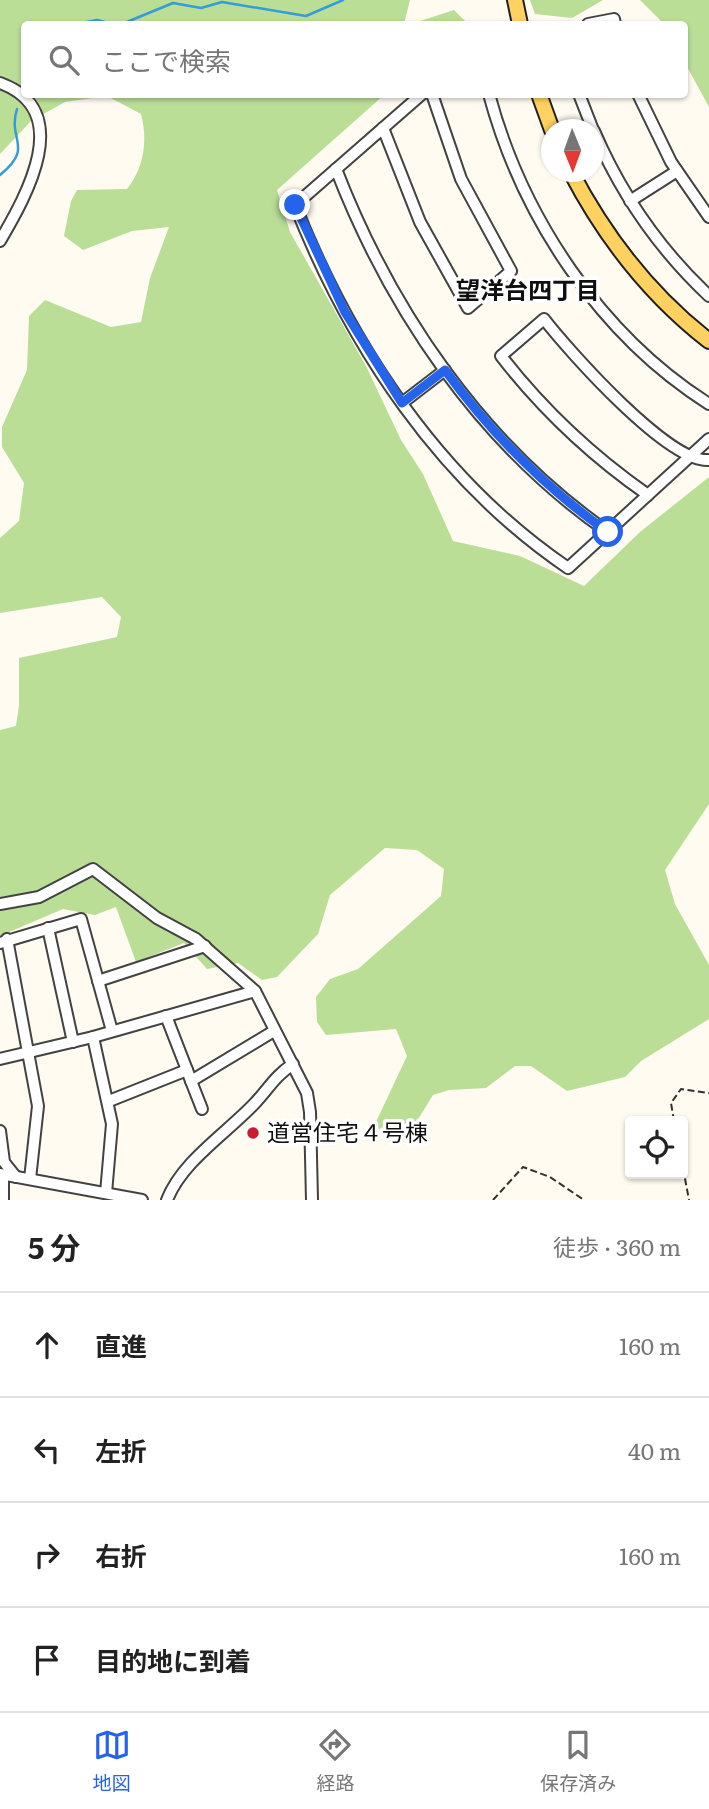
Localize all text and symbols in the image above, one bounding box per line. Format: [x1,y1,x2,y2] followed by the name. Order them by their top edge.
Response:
[21,21,688,98] search box
[101,40,231,79] text: ここで検索
[45,41,83,79] icon: search
[541,119,604,182] north arrow
[279,189,310,220] route end
[456,271,600,306] district label: 望洋台四丁目
[592,516,623,547] route start
[267,1114,428,1148] place label: 道営住宅４号棟
[625,1116,688,1179] map controls
[625,1116,688,1179] button: locate
[245,1125,261,1141] marker: 道営住宅４号棟
[28,1224,80,1268] text: 5 分
[553,1229,681,1263] text: 徒歩 · 360 m
[95,1325,147,1364] text: 直進
[28,1326,66,1364] icon: ahead
[619,1328,681,1362] text: 160 m
[95,1430,147,1469] text: 左折
[28,1431,66,1469] icon: left
[628,1433,681,1467] text: 40 m
[95,1535,147,1574] text: 右折
[28,1536,66,1574] icon: right
[619,1538,681,1572] text: 160 m
[95,1640,251,1679] text: 目的地に到着
[28,1641,66,1679] icon: arrive
[93,1726,131,1796] tab: 地図
[316,1726,354,1796] tab: 経路
[540,1726,616,1796] tab: 保存済み

